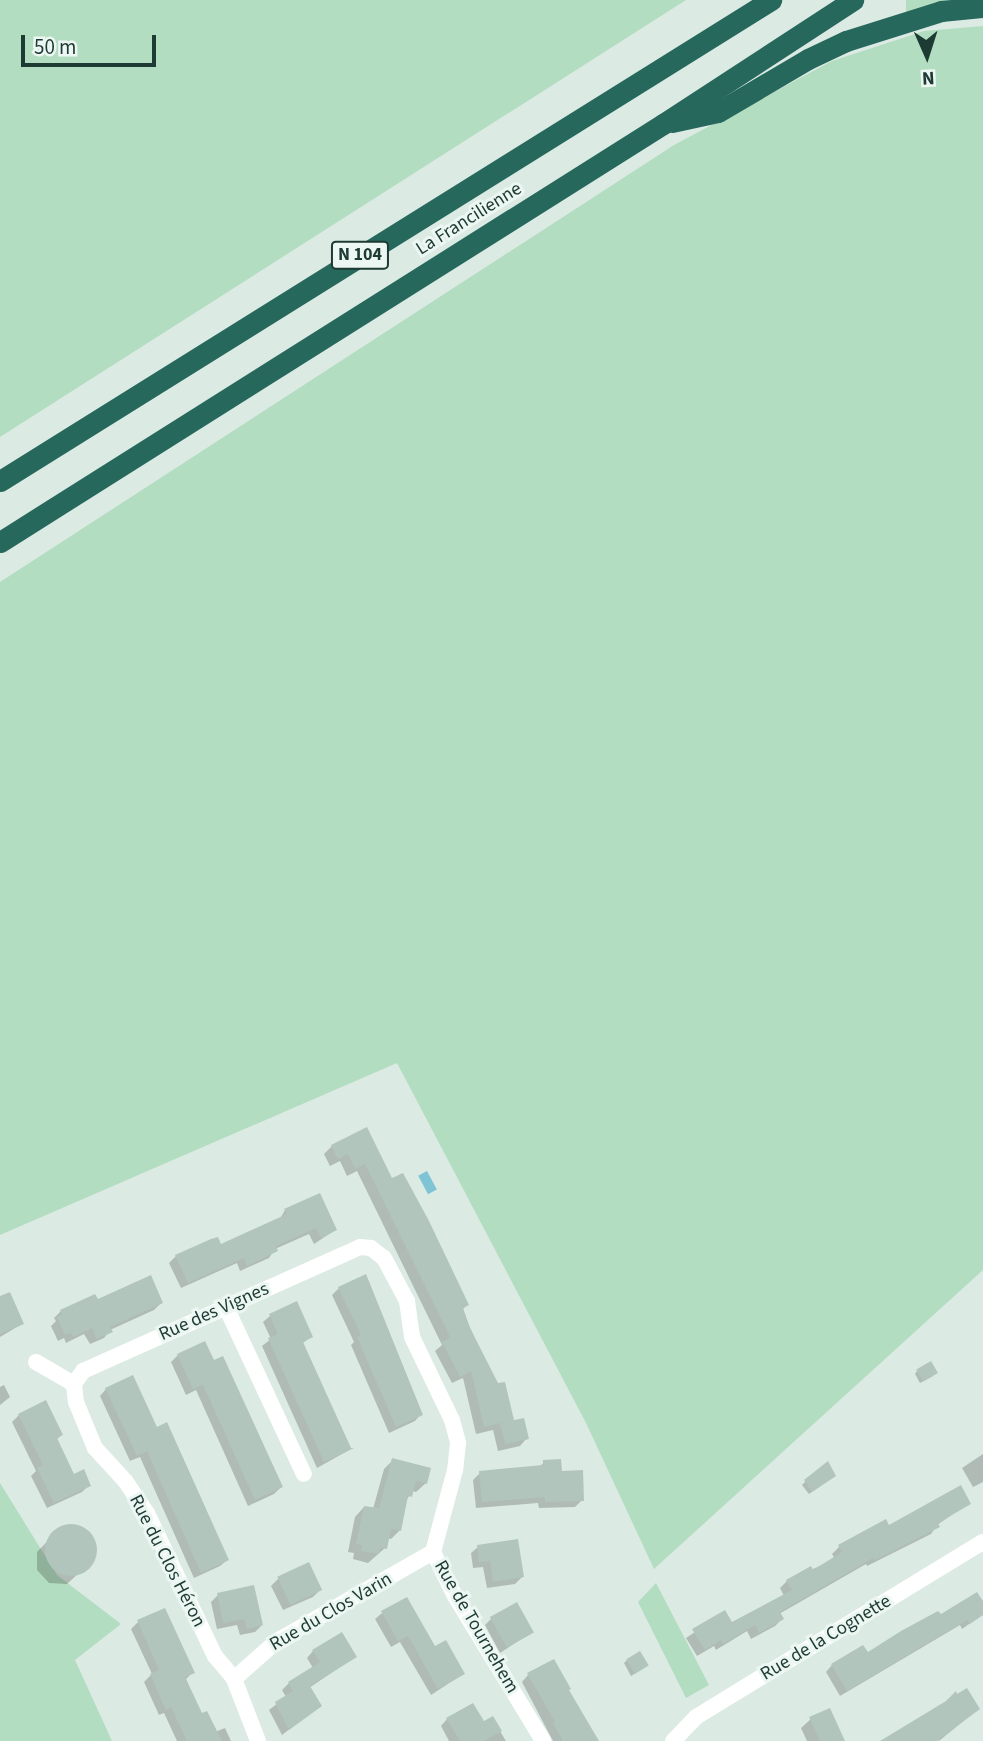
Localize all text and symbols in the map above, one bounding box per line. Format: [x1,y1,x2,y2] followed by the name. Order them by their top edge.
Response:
[24,21,159,65] scale bar
[892,21,962,91] north arrow
[34,32,76,62] text: 50 m
[921,64,935,91] text: N
[412,177,526,261] street label: La Francilienne
[330,241,390,270] road number: N 104
[156,1278,272,1346] street label: Rue des Vignes
[124,1491,210,1631] street label: Rue du Clos Héron
[429,1557,523,1697] street label: Rue de Tournehem
[266,1568,396,1656] street label: Rue du Clos Varin
[757,1590,895,1686] street label: Rue de la Cognette

